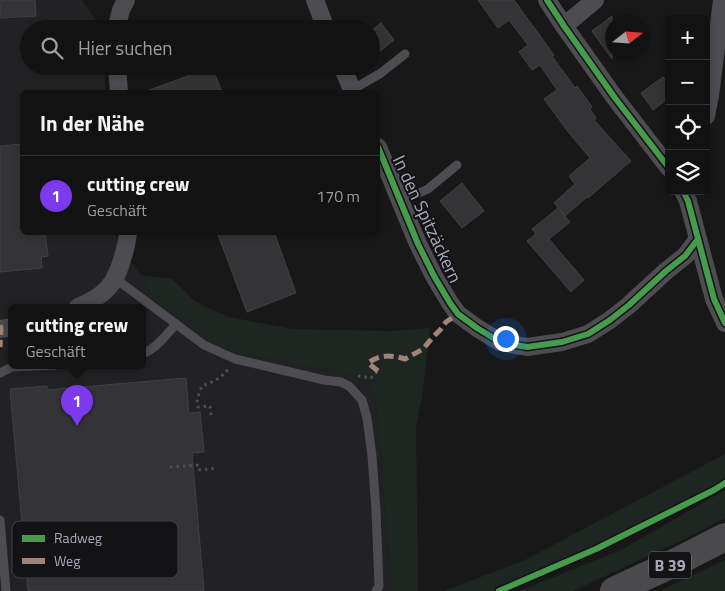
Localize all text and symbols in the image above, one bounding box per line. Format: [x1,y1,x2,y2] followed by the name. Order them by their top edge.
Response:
[605,15,650,60] north arrow
[665,15,710,195] map controls
[665,15,710,60] button: +
[20,20,380,75] search box
[78,33,173,62] text: Hier suchen
[38,34,66,62] icon: search
[665,60,710,105] button: −
[665,105,710,150] button: locate
[40,107,145,139] text: In der Nähe
[386,150,469,287] street label: In den Spitzäckern
[665,150,710,195] button: layers
[87,169,189,198] text: cutting crew
[52,184,60,208] text: 1
[316,184,360,208] text: 170 m
[87,198,147,222] text: Geschäft
[8,304,146,369] popup
[26,310,128,339] text: cutting crew
[493,326,519,352] your location
[26,339,86,363] text: Geschäft
[61,385,93,426] pin: 1
[12,521,178,578] legend
[54,527,102,548] text: Radweg
[54,550,80,571] text: Weg
[649,552,691,578] road number: B 39

